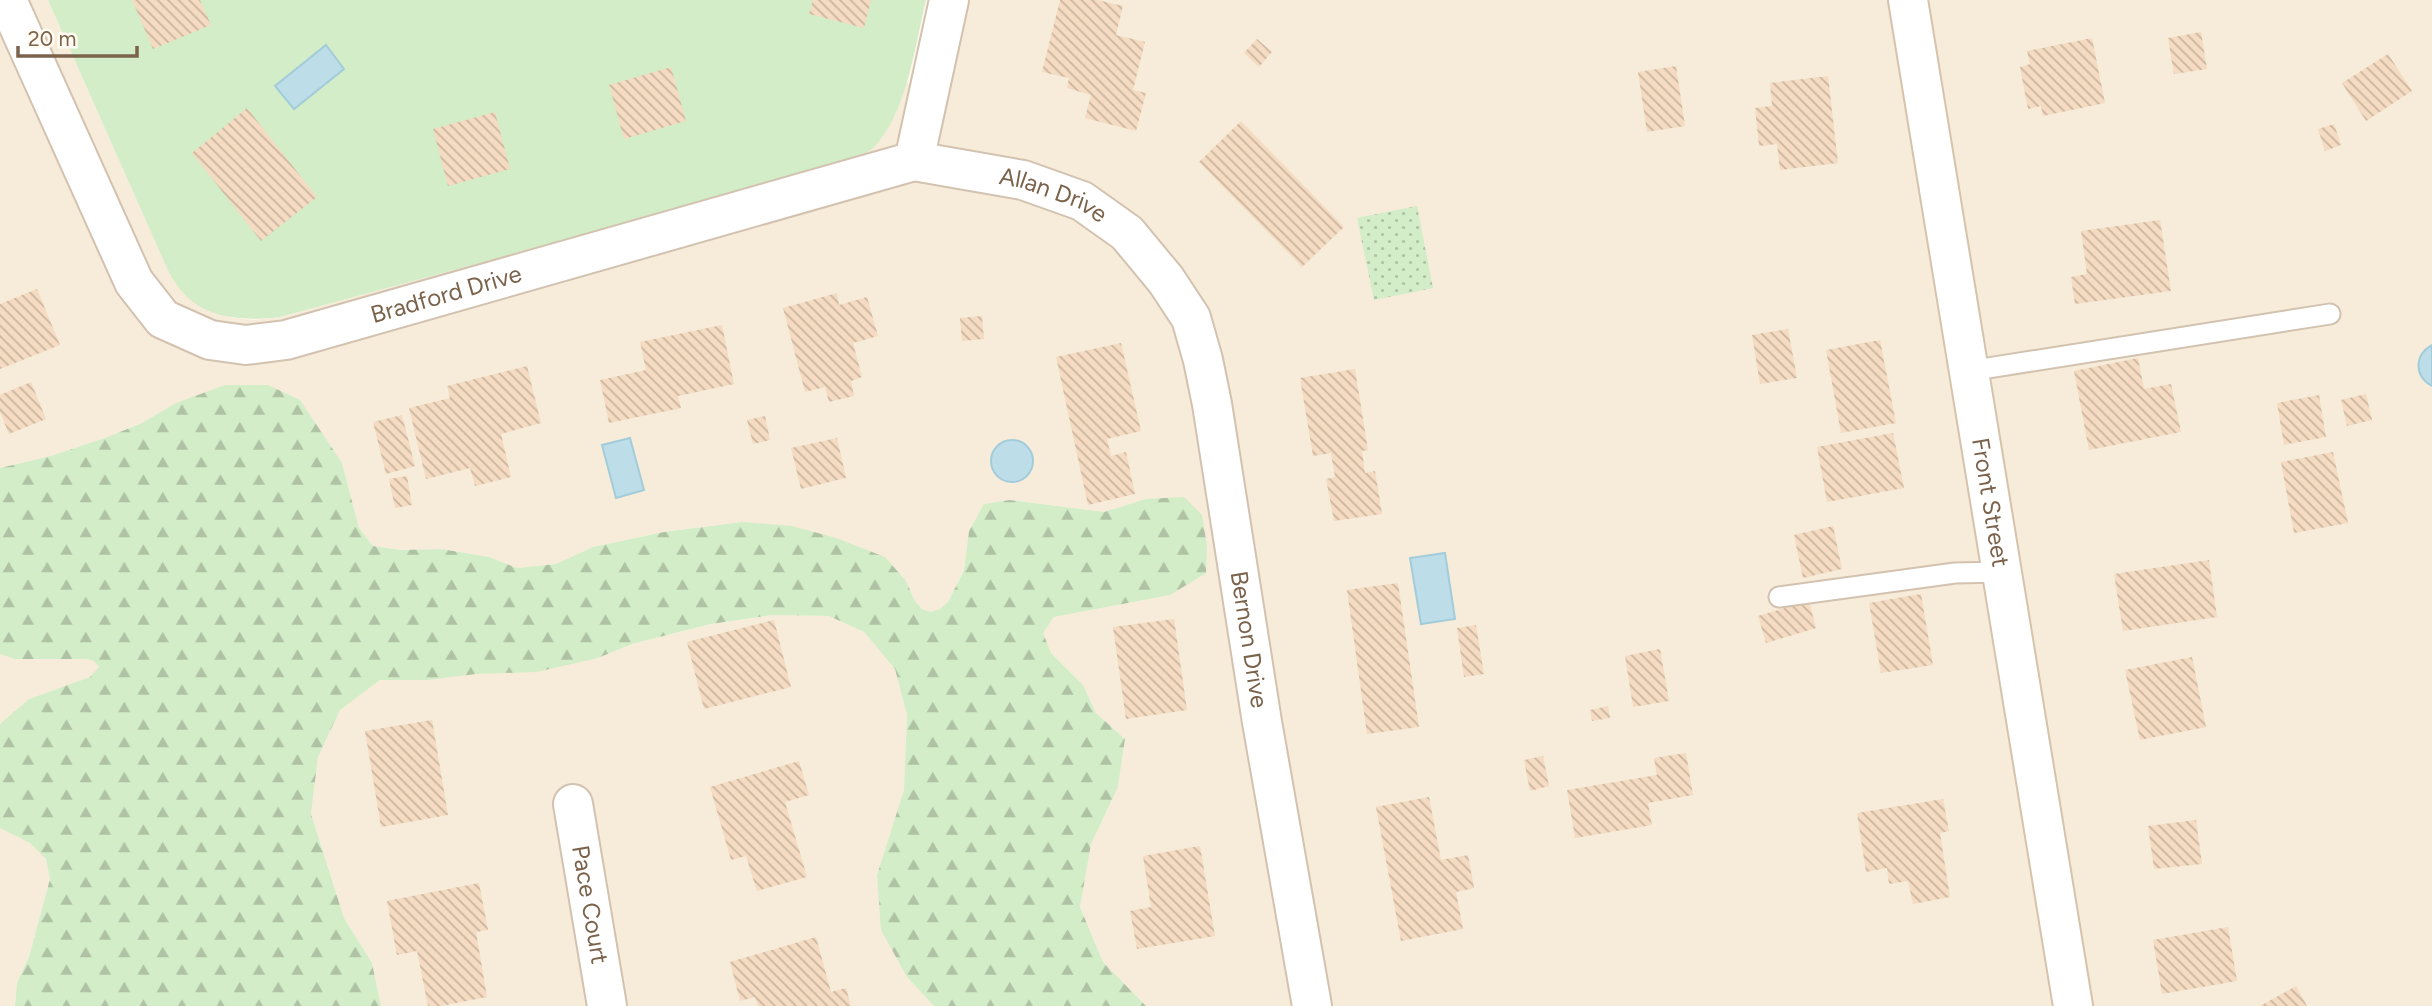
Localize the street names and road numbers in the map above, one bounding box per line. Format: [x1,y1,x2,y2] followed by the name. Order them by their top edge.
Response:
[997,161,1113,228] street label: Allan Drive
[367,259,525,329] street label: Bradford Drive
[1966,435,2016,569] street label: Front Street
[1224,569,1275,710] street label: Bernon Drive
[566,843,615,966] street label: Pace Court

